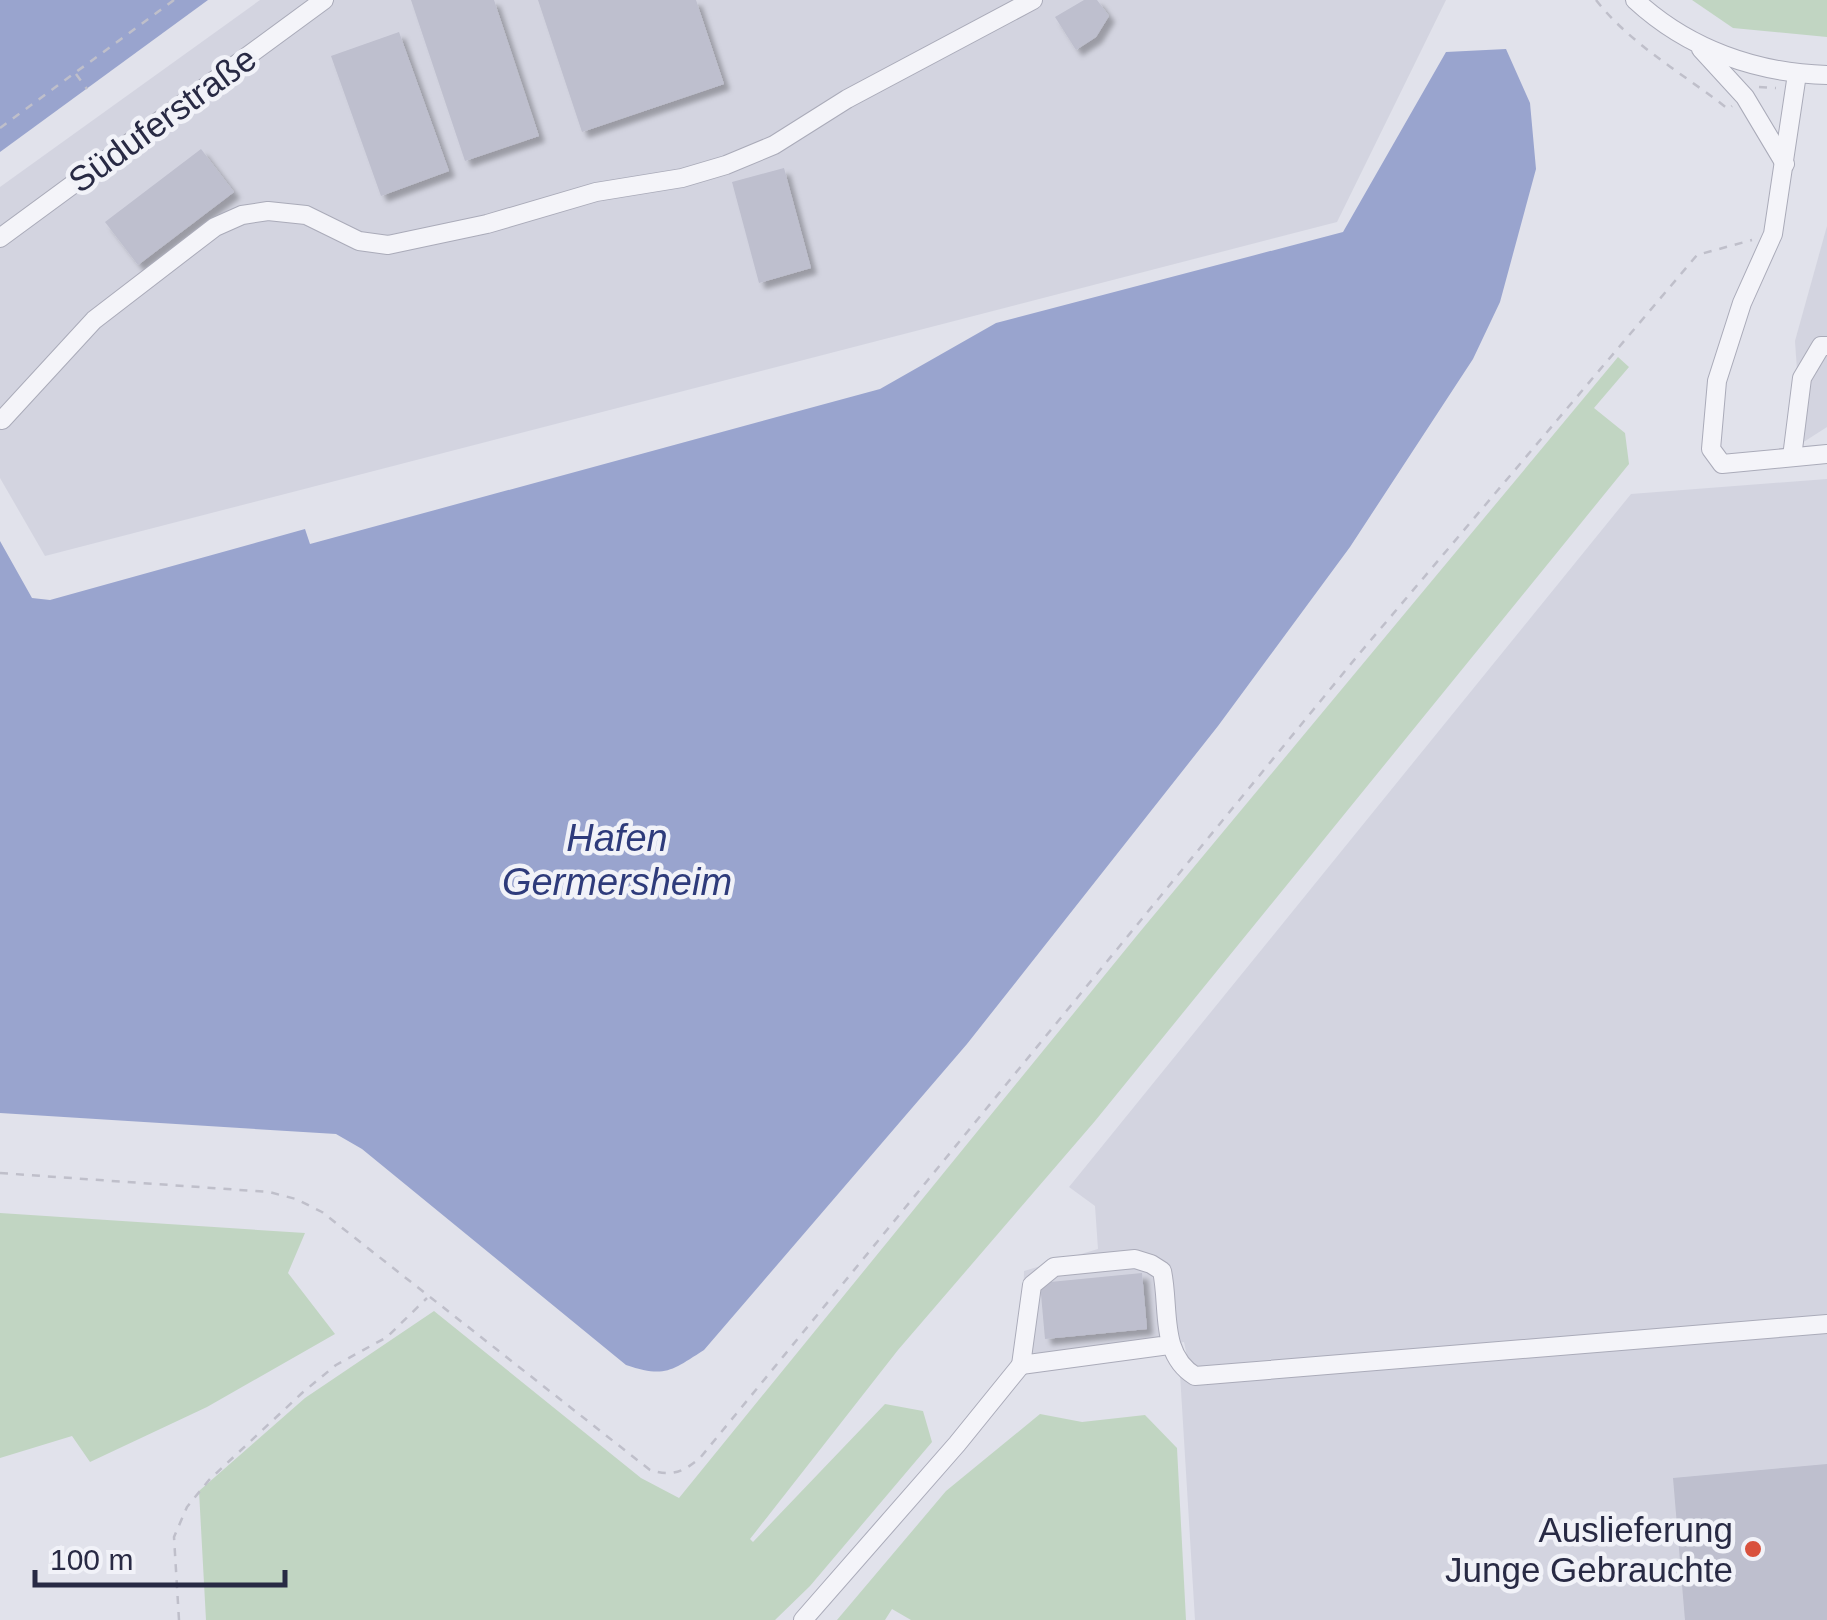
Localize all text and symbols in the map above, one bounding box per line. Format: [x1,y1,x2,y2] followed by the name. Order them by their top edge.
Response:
[61,38,263,200] street label: Süduferstraße
[502,817,732,903] water label: Hafen Germersheim
[1445,1510,1733,1589] place label: Auslieferung Junge Gebrauchte
[35,1525,285,1587] scale bar
[1742,1538,1764,1560] marker: Auslieferung Junge Gebrauchte
[50,1543,133,1576] text: 100 m

